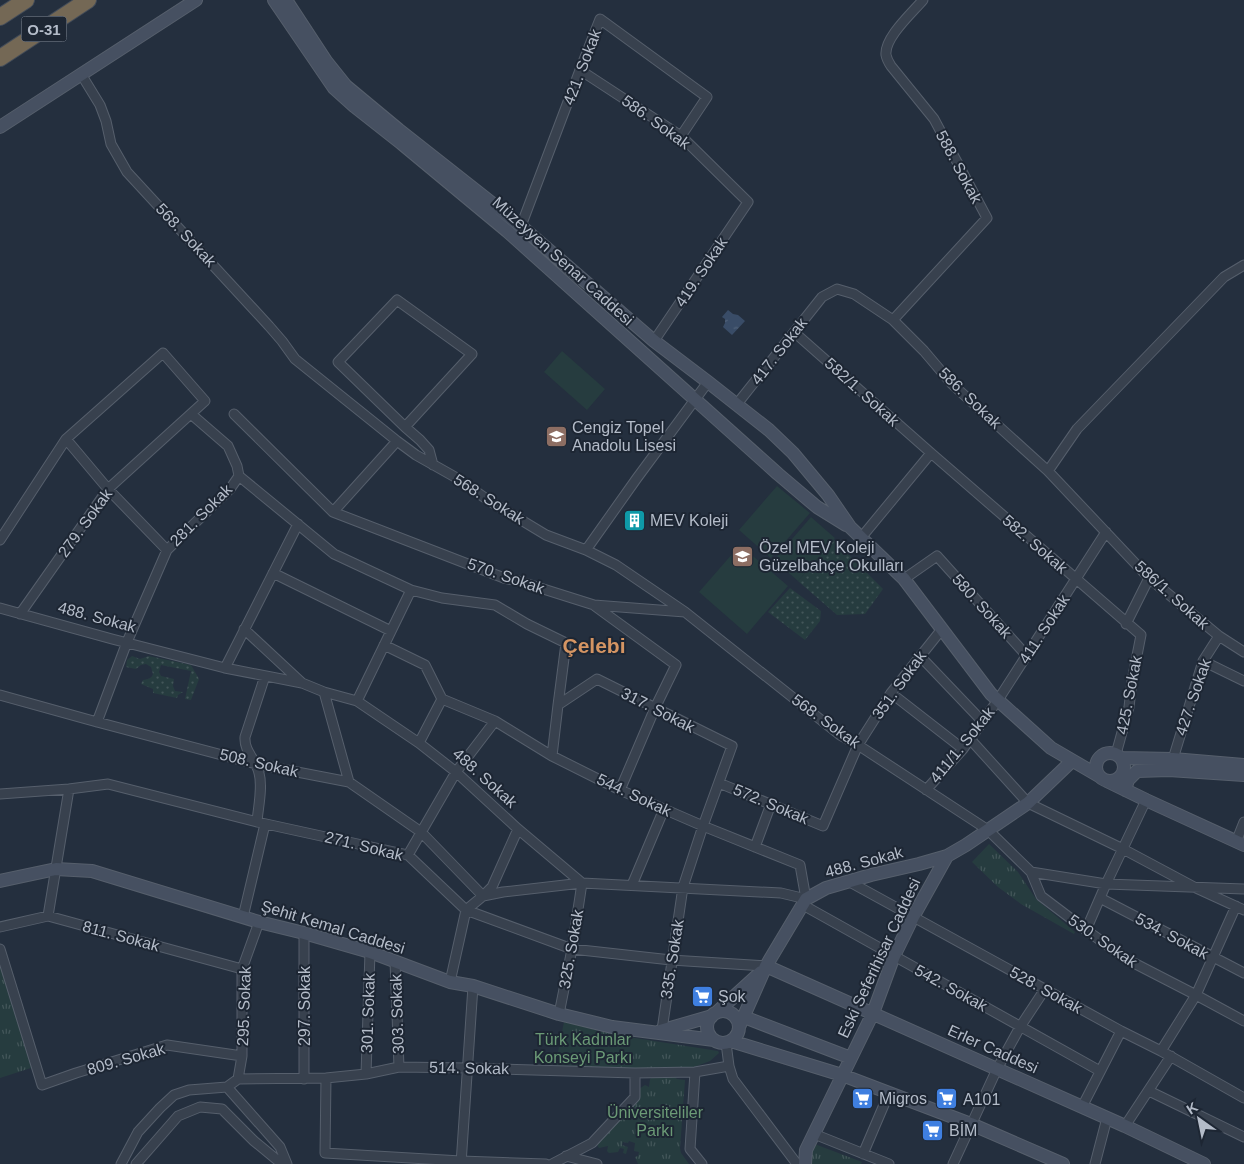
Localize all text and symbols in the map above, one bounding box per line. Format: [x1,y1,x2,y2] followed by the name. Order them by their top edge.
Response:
[22,16,66,42] road number: O-31
[560,26,605,107] street label: 421. Sokak
[619,92,694,153] street label: 586. Sokak
[933,128,986,207] street label: 588. Sokak
[489,193,637,329] street label: Müzeyyen Senar Caddesi
[152,200,220,271] street label: 568. Sokak
[672,233,731,310] street label: 419. Sokak
[748,313,811,388] street label: 417. Sokak
[822,354,903,430] street label: 582/1. Sokak
[935,364,1005,433] street label: 586. Sokak
[572,419,676,454] place label: Cengiz Topel Anadolu Lisesi
[544,424,568,448] school or university icon: Cengiz Topel Anadolu Lisesi
[451,471,528,528] street label: 568. Sokak
[167,480,236,549] street label: 281. Sokak
[55,485,116,560] street label: 279. Sokak
[622,508,646,532] building icon: MEV Koleji
[999,511,1072,577] street label: 582. Sokak
[650,512,728,529] place label: MEV Koleji
[759,539,904,574] place label: Özel MEV Koleji Güzelbahçe Okulları
[731,544,755,568] school or university icon: Özel MEV Koleji Güzelbahçe Okulları
[465,555,548,597] street label: 570. Sokak
[1132,557,1213,633] street label: 586/1. Sokak
[949,571,1016,642] street label: 580. Sokak
[1015,590,1073,667] street label: 411. Sokak
[56,598,139,636] street label: 488. Sokak
[562,634,626,657] district label: Çelebi
[869,647,930,722] street label: 351. Sokak
[1113,653,1145,736] street label: 425. Sokak
[1172,655,1214,738] street label: 427. Sokak
[618,684,698,736] street label: 317. Sokak
[789,691,864,752] street label: 568. Sokak
[926,703,998,786] street label: 411/1. Sokak
[450,745,521,812] street label: 488. Sokak
[218,746,301,781] street label: 508. Sokak
[594,770,675,820] street label: 544. Sokak
[731,781,812,828] street label: 572. Sokak
[323,828,406,864] street label: 271. Sokak
[823,843,906,881] street label: 488. Sokak
[834,875,924,1041] street label: Eski Seferihisar Caddesi
[259,897,407,957] street label: Şehit Kemal Caddesi
[556,907,586,990] street label: 325. Sokak
[1133,910,1212,963] street label: 534. Sokak
[1065,911,1141,971] street label: 530. Sokak
[657,917,687,1000] street label: 335. Sokak
[81,918,162,955] street label: 811. Sokak
[912,961,991,1015] street label: 542. Sokak
[1007,963,1086,1017] street label: 528. Sokak
[234,965,254,1046] street label: 295. Sokak
[296,965,313,1046] street label: 297. Sokak
[358,972,378,1053] street label: 301. Sokak
[387,973,407,1054] street label: 303. Sokak
[690,984,714,1008] supermarket icon: Şok
[718,988,747,1005] place label: Şok
[945,1022,1041,1076] street label: Erler Caddesi
[534,1031,632,1066] park label: Türk Kadınlar Konseyi Parkı
[85,1040,168,1078] street label: 809. Sokak
[429,1059,510,1077] street label: 514. Sokak
[851,1086,875,1110] supermarket icon: Migros
[935,1087,959,1111] supermarket icon: A101
[879,1090,927,1107] place label: Migros
[963,1091,1000,1108] place label: A101
[1174,1094,1224,1144] north arrow
[1183,1099,1201,1118] text: K
[607,1104,704,1139] park label: Üniversiteliler Parkı
[921,1118,945,1142] supermarket icon: BİM
[949,1121,977,1139] place label: BİM

